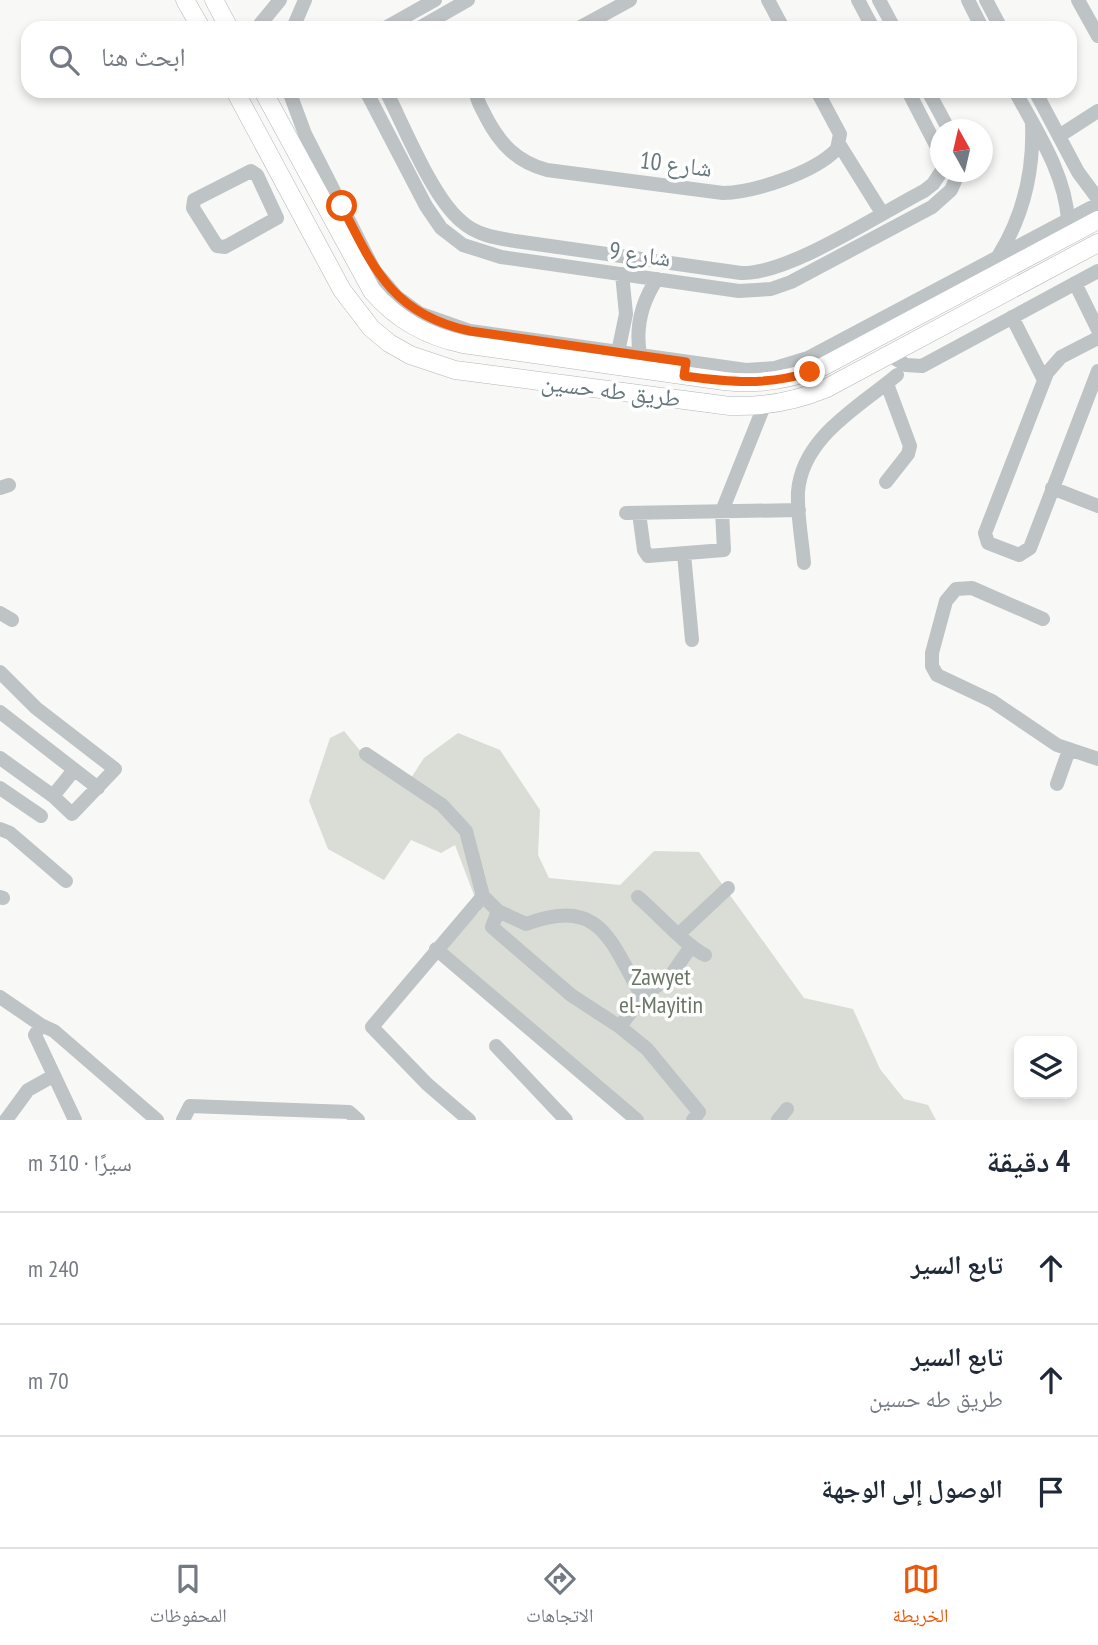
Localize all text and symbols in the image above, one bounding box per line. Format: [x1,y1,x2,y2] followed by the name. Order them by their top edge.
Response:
[21,21,1077,98] search box
[101,40,186,73] text: ابحث هنا
[45,41,83,79] icon: search
[930,119,993,182] north arrow
[638,144,714,184] street label: شارع 10
[326,190,357,221] route start
[607,234,673,274] street label: شارع 9
[794,356,825,387] route end
[540,366,682,414] street label: طريق طه حسين
[619,961,703,1020] park label: Zawyet el-Mayitin
[1014,1036,1077,1099] map controls
[1014,1036,1077,1099] button: layers
[987,1141,1070,1180] text: 4 دقيقة
[28,1148,132,1177] text: سيرًا · 310 m
[911,1248,1003,1281] text: تابع السير
[1032,1249,1070,1287] icon: ahead
[28,1254,79,1283] text: 240 m
[911,1340,1003,1373] text: تابع السير
[1032,1361,1070,1399] icon: ahead
[28,1366,69,1395] text: 70 m
[869,1384,1003,1413] text: طريق طه حسين
[821,1472,1003,1505] text: الوصول إلى الوجهة
[1032,1473,1070,1511] icon: arrive
[150,1560,227,1634] tab: المحفوظات
[526,1560,593,1634] tab: الاتجاهات
[893,1560,948,1634] tab: الخريطة

